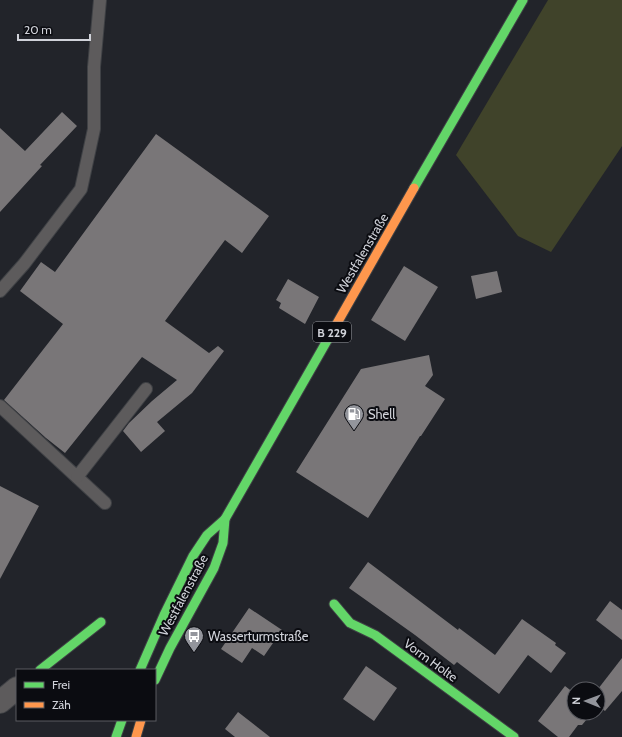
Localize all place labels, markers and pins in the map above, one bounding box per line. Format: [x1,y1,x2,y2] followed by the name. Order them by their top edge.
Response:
[343,403,365,431] fuel station icon: Shell
[368,406,395,422] place label: Shell
[183,625,205,653] bus stop icon: Wasserturmstraße
[208,628,309,644] place label: Wasserturmstraße

